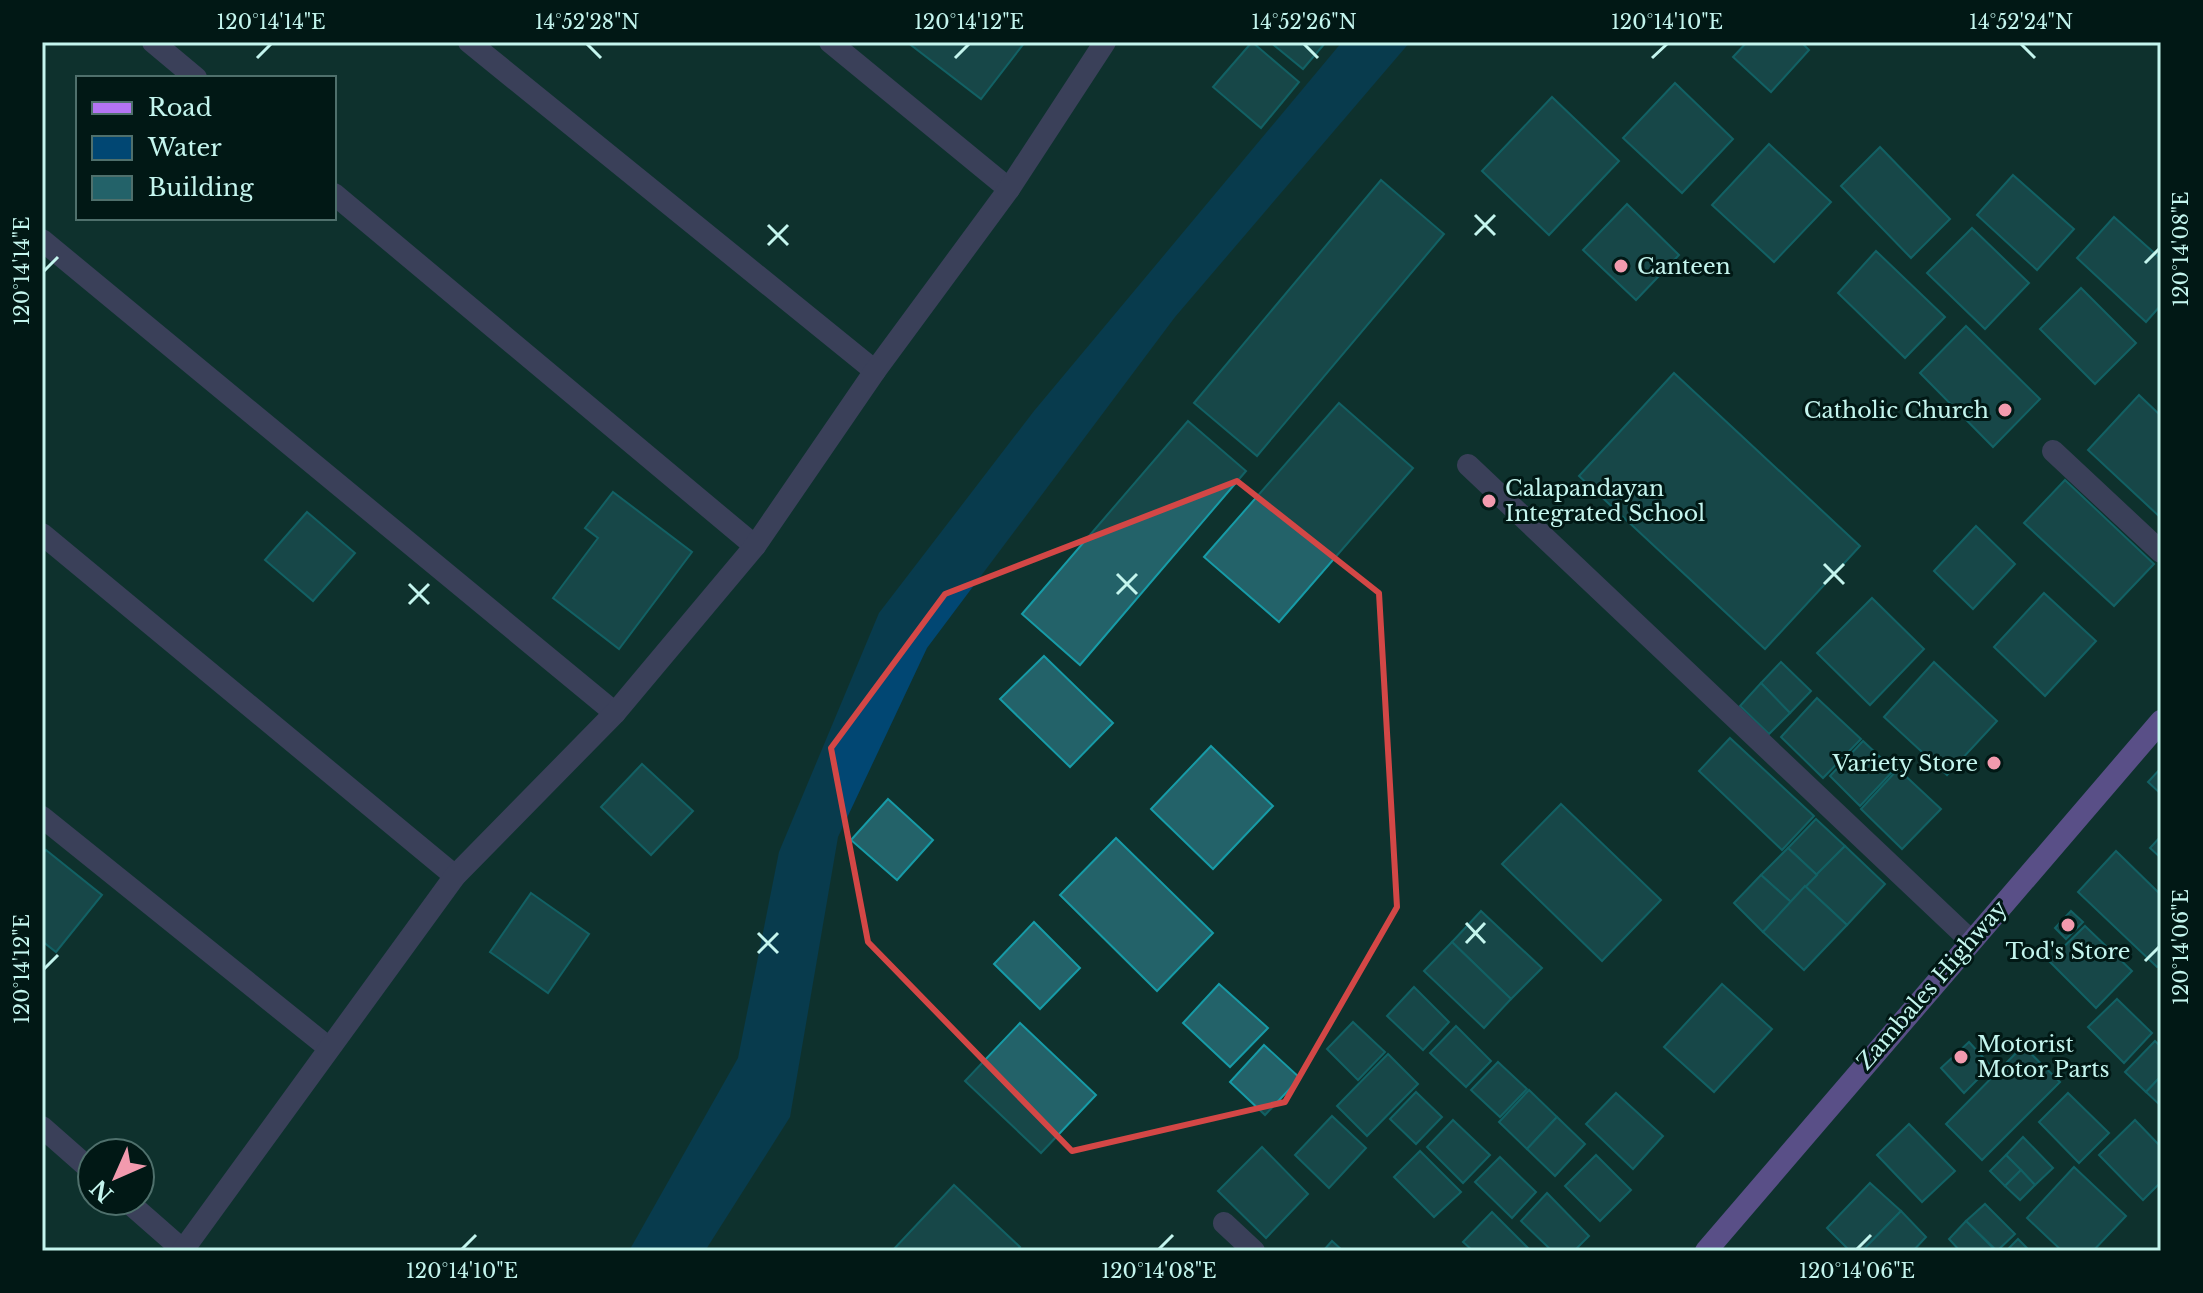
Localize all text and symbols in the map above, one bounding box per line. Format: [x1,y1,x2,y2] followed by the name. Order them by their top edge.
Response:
[216,10,326,34] text: 120°14'14"E
[535,10,639,34] text: 14°52'28"N
[914,10,1024,34] text: 120°14'12"E
[1251,10,1357,34] text: 14°52'26"N
[1611,10,1723,34] text: 120°14'10"E
[1969,10,2073,34] text: 14°52'24"N
[76,76,336,220] legend
[148,93,212,122] text: Road
[147,133,222,162] text: Water
[148,173,254,202] text: Building
[2169,191,2193,307] text: 120°14'08"E
[10,216,34,326] text: 120°14'14"E
[1637,253,1731,280] place label: Canteen
[1612,257,1630,275] marker: Canteen
[1804,397,1989,424] place label: Catholic Church
[1996,401,2014,419] marker: Catholic Church
[1505,475,1705,527] place label: Calapandayan Integrated School
[1480,492,1498,510] marker: Calapandayan Integrated School
[1831,750,1978,777] place label: Variety Store
[1985,754,2003,772] marker: Variety Store
[2169,889,2193,1005] text: 120°14'06"E
[1851,895,2013,1075] street label: Zambales Highway
[10,914,34,1024] text: 120°14'12"E
[2059,916,2077,934] marker: Tod's Store
[2006,938,2130,965] place label: Tod's Store
[1977,1031,2110,1083] place label: Motorist Motor Parts
[1952,1048,1970,1066] marker: Motorist Motor Parts
[76,1137,156,1217] north arrow
[85,1174,119,1208] text: N
[406,1259,518,1283] text: 120°14'10"E
[1101,1259,1217,1283] text: 120°14'08"E
[1799,1259,1915,1283] text: 120°14'06"E

